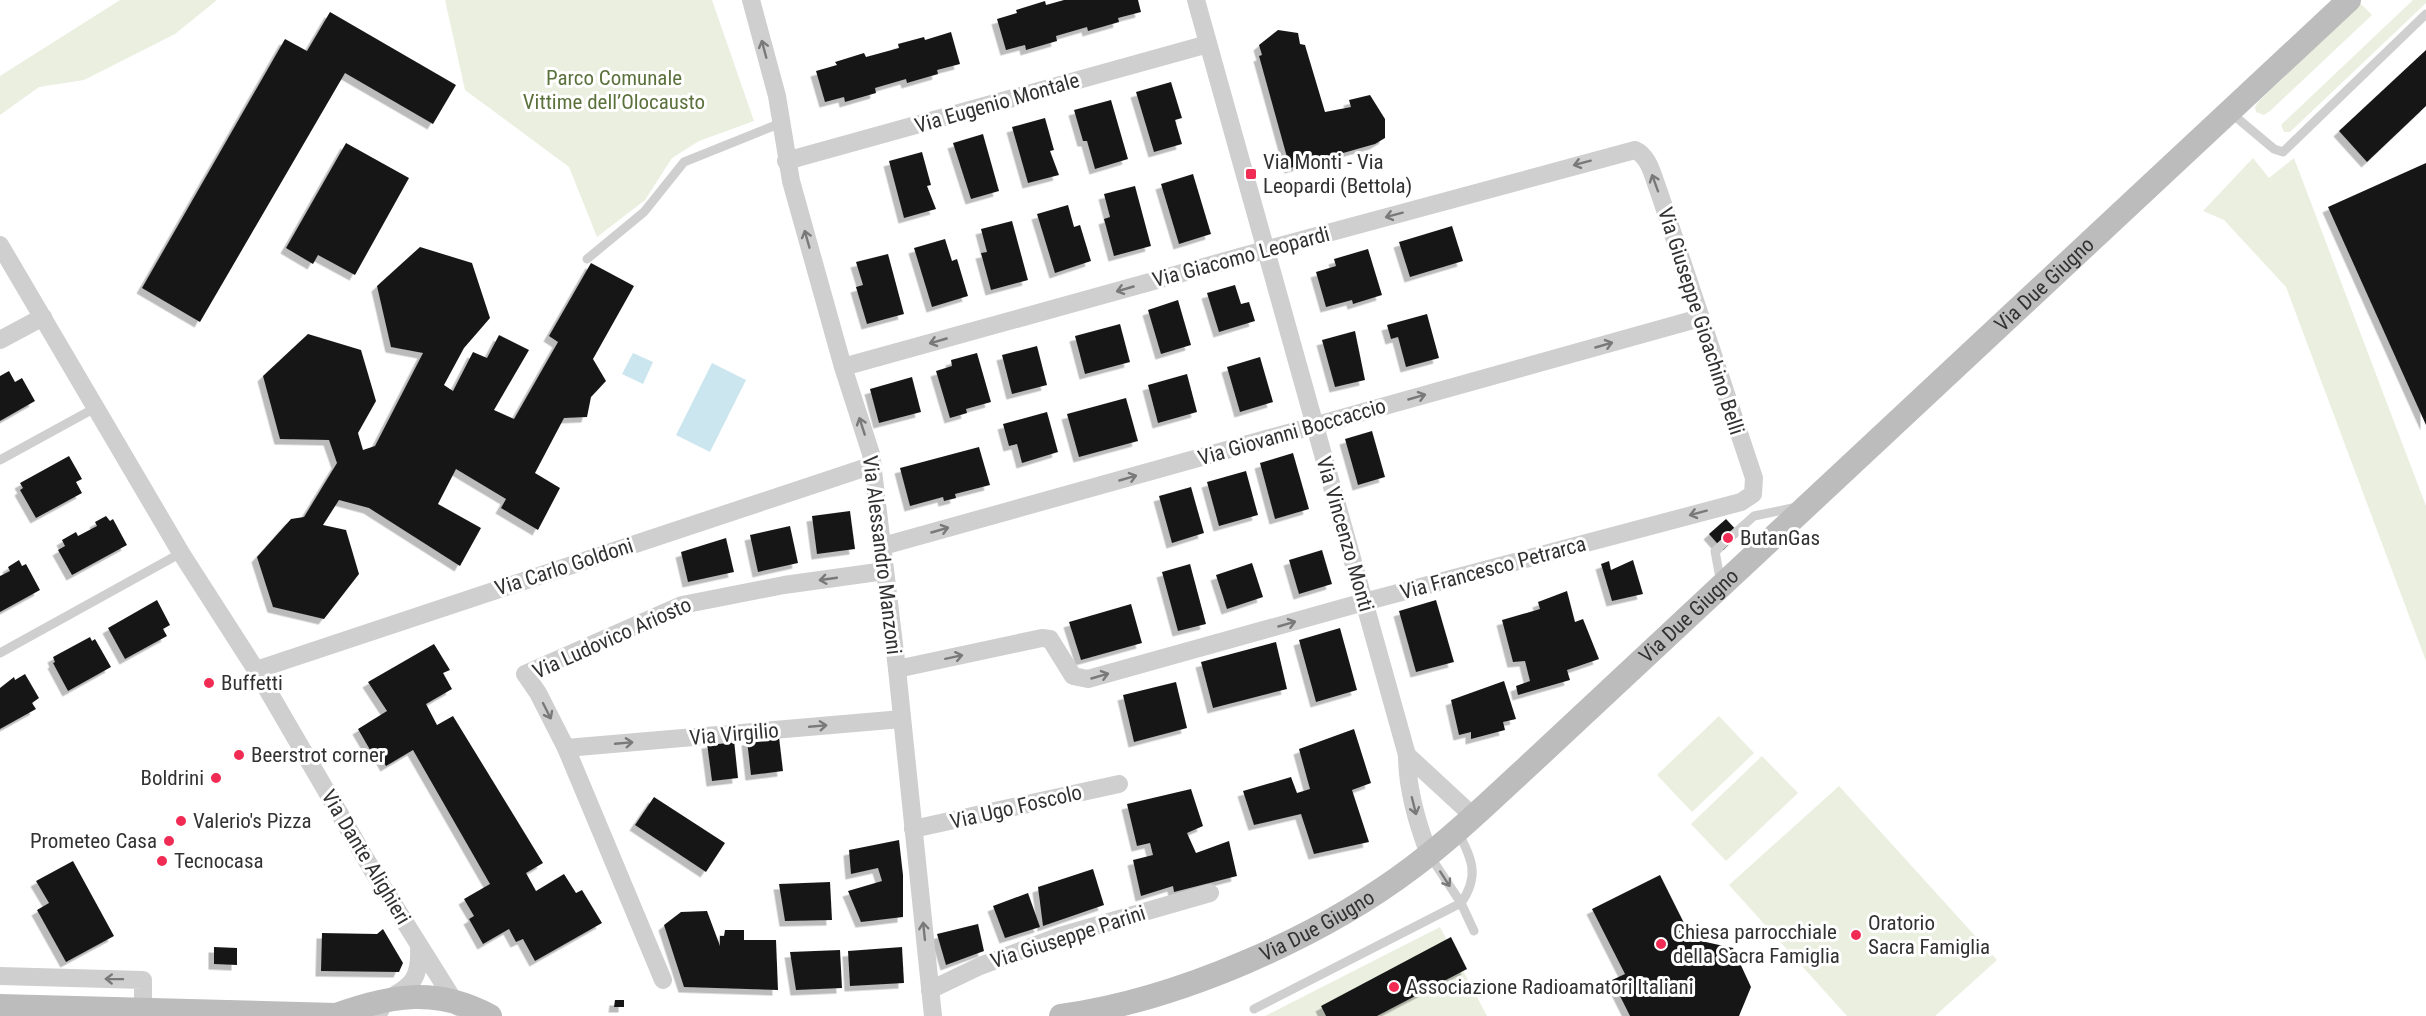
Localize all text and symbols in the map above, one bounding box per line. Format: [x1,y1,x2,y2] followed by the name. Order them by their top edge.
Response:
[758,40,770,59] one-way arrow
[523,66,705,114] park label: Parco Comunale Vittime dell’Olocausto
[912,68,1082,138] street label: Via Eugenio Montale
[1263,150,1412,198] place label: Via Monti - Via Leopardi (Bettola)
[1573,158,1592,170] one-way arrow
[1244,167,1258,181] marker: Via Monti - Via Leopardi (Bettola)
[1649,174,1660,193] one-way arrow
[1653,204,1749,438] street label: Via Giuseppe Gioachino Belli
[1385,209,1404,221] one-way arrow
[1150,222,1332,292] street label: Via Giacomo Leopardi
[801,230,812,249] one-way arrow
[1990,232,2099,336] street label: Via Due Giugno
[1116,284,1135,295] one-way arrow
[928,336,947,347] one-way arrow
[1594,339,1613,350] one-way arrow
[1407,391,1426,402] one-way arrow
[1195,394,1389,470] street label: Via Giovanni Boccaccio
[856,417,867,436] one-way arrow
[858,454,906,656] street label: Via Alessandro Manzoni
[1311,454,1379,614] street label: Via Vincenzo Monti
[1118,471,1137,483] one-way arrow
[1689,508,1708,520] one-way arrow
[930,524,949,535] one-way arrow
[1740,526,1820,550] place label: ButanGas
[1721,531,1735,545] marker: ButanGas
[1398,532,1588,604] street label: Via Francesco Petrarca
[492,533,636,601] street label: Via Carlo Goldoni
[1634,564,1743,668] street label: Via Due Giugno
[818,574,838,585] one-way arrow
[529,592,695,684] street label: Via Ludovico Ariosto
[1277,618,1296,629] one-way arrow
[944,651,964,662] one-way arrow
[1090,670,1109,681] one-way arrow
[221,671,283,695] place label: Buffetti
[202,676,216,690] marker: Buffetti
[541,702,553,719] one-way arrow
[688,718,780,750] street label: Via Virgilio
[808,720,828,731] one-way arrow
[613,737,633,748] one-way arrow
[251,743,385,767] place label: Beerstrot corner
[232,748,246,762] marker: Beerstrot corner
[141,766,204,790] place label: Boldrini
[209,771,223,785] marker: Boldrini
[948,780,1084,834] street label: Via Ugo Foscolo
[316,785,416,929] street label: Via Dante Alighieri
[1409,796,1421,815] one-way arrow
[193,809,312,833] place label: Valerio's Pizza
[174,814,188,828] marker: Valerio's Pizza
[30,829,157,853] place label: Prometeo Casa
[162,834,176,848] marker: Prometeo Casa
[174,849,264,873] place label: Tecnocasa
[155,854,169,868] marker: Tecnocasa
[1439,870,1451,887] one-way arrow
[1256,885,1379,966] street label: Via Due Giugno
[988,901,1148,973] street label: Via Giuseppe Parini
[1868,911,1990,959] place label: Oratorio Sacra Famiglia
[1673,920,1840,968] place label: Chiesa parrocchiale della Sacra Famiglia
[918,922,929,942] one-way arrow
[1849,928,1863,942] marker: Oratorio Sacra Famiglia
[1654,937,1668,951] marker: Chiesa parrocchiale della Sacra Famiglia
[105,974,125,985] one-way arrow
[1406,975,1694,999] place label: Associazione Radioamatori Italiani
[1387,980,1401,994] marker: Associazione Radioamatori Italiani

